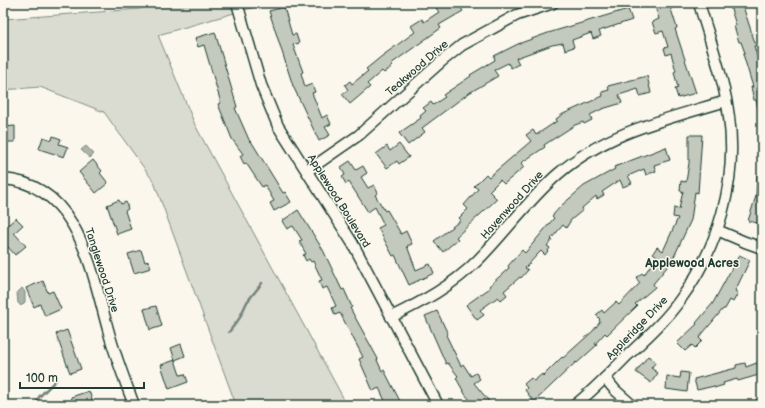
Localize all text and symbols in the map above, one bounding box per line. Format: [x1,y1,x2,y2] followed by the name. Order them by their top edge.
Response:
[383,37,451,99] street label: Teakwood Drive
[305,152,373,250] street label: Applewood Boulevard
[478,168,546,242] street label: Havenwood Drive
[82,226,122,314] street label: Tanglewood Drive
[644,256,739,271] district label: Applewood Acres
[604,293,671,362] street label: Appleridge Drive
[20,364,144,390] scale bar
[26,371,58,386] text: 100 m

